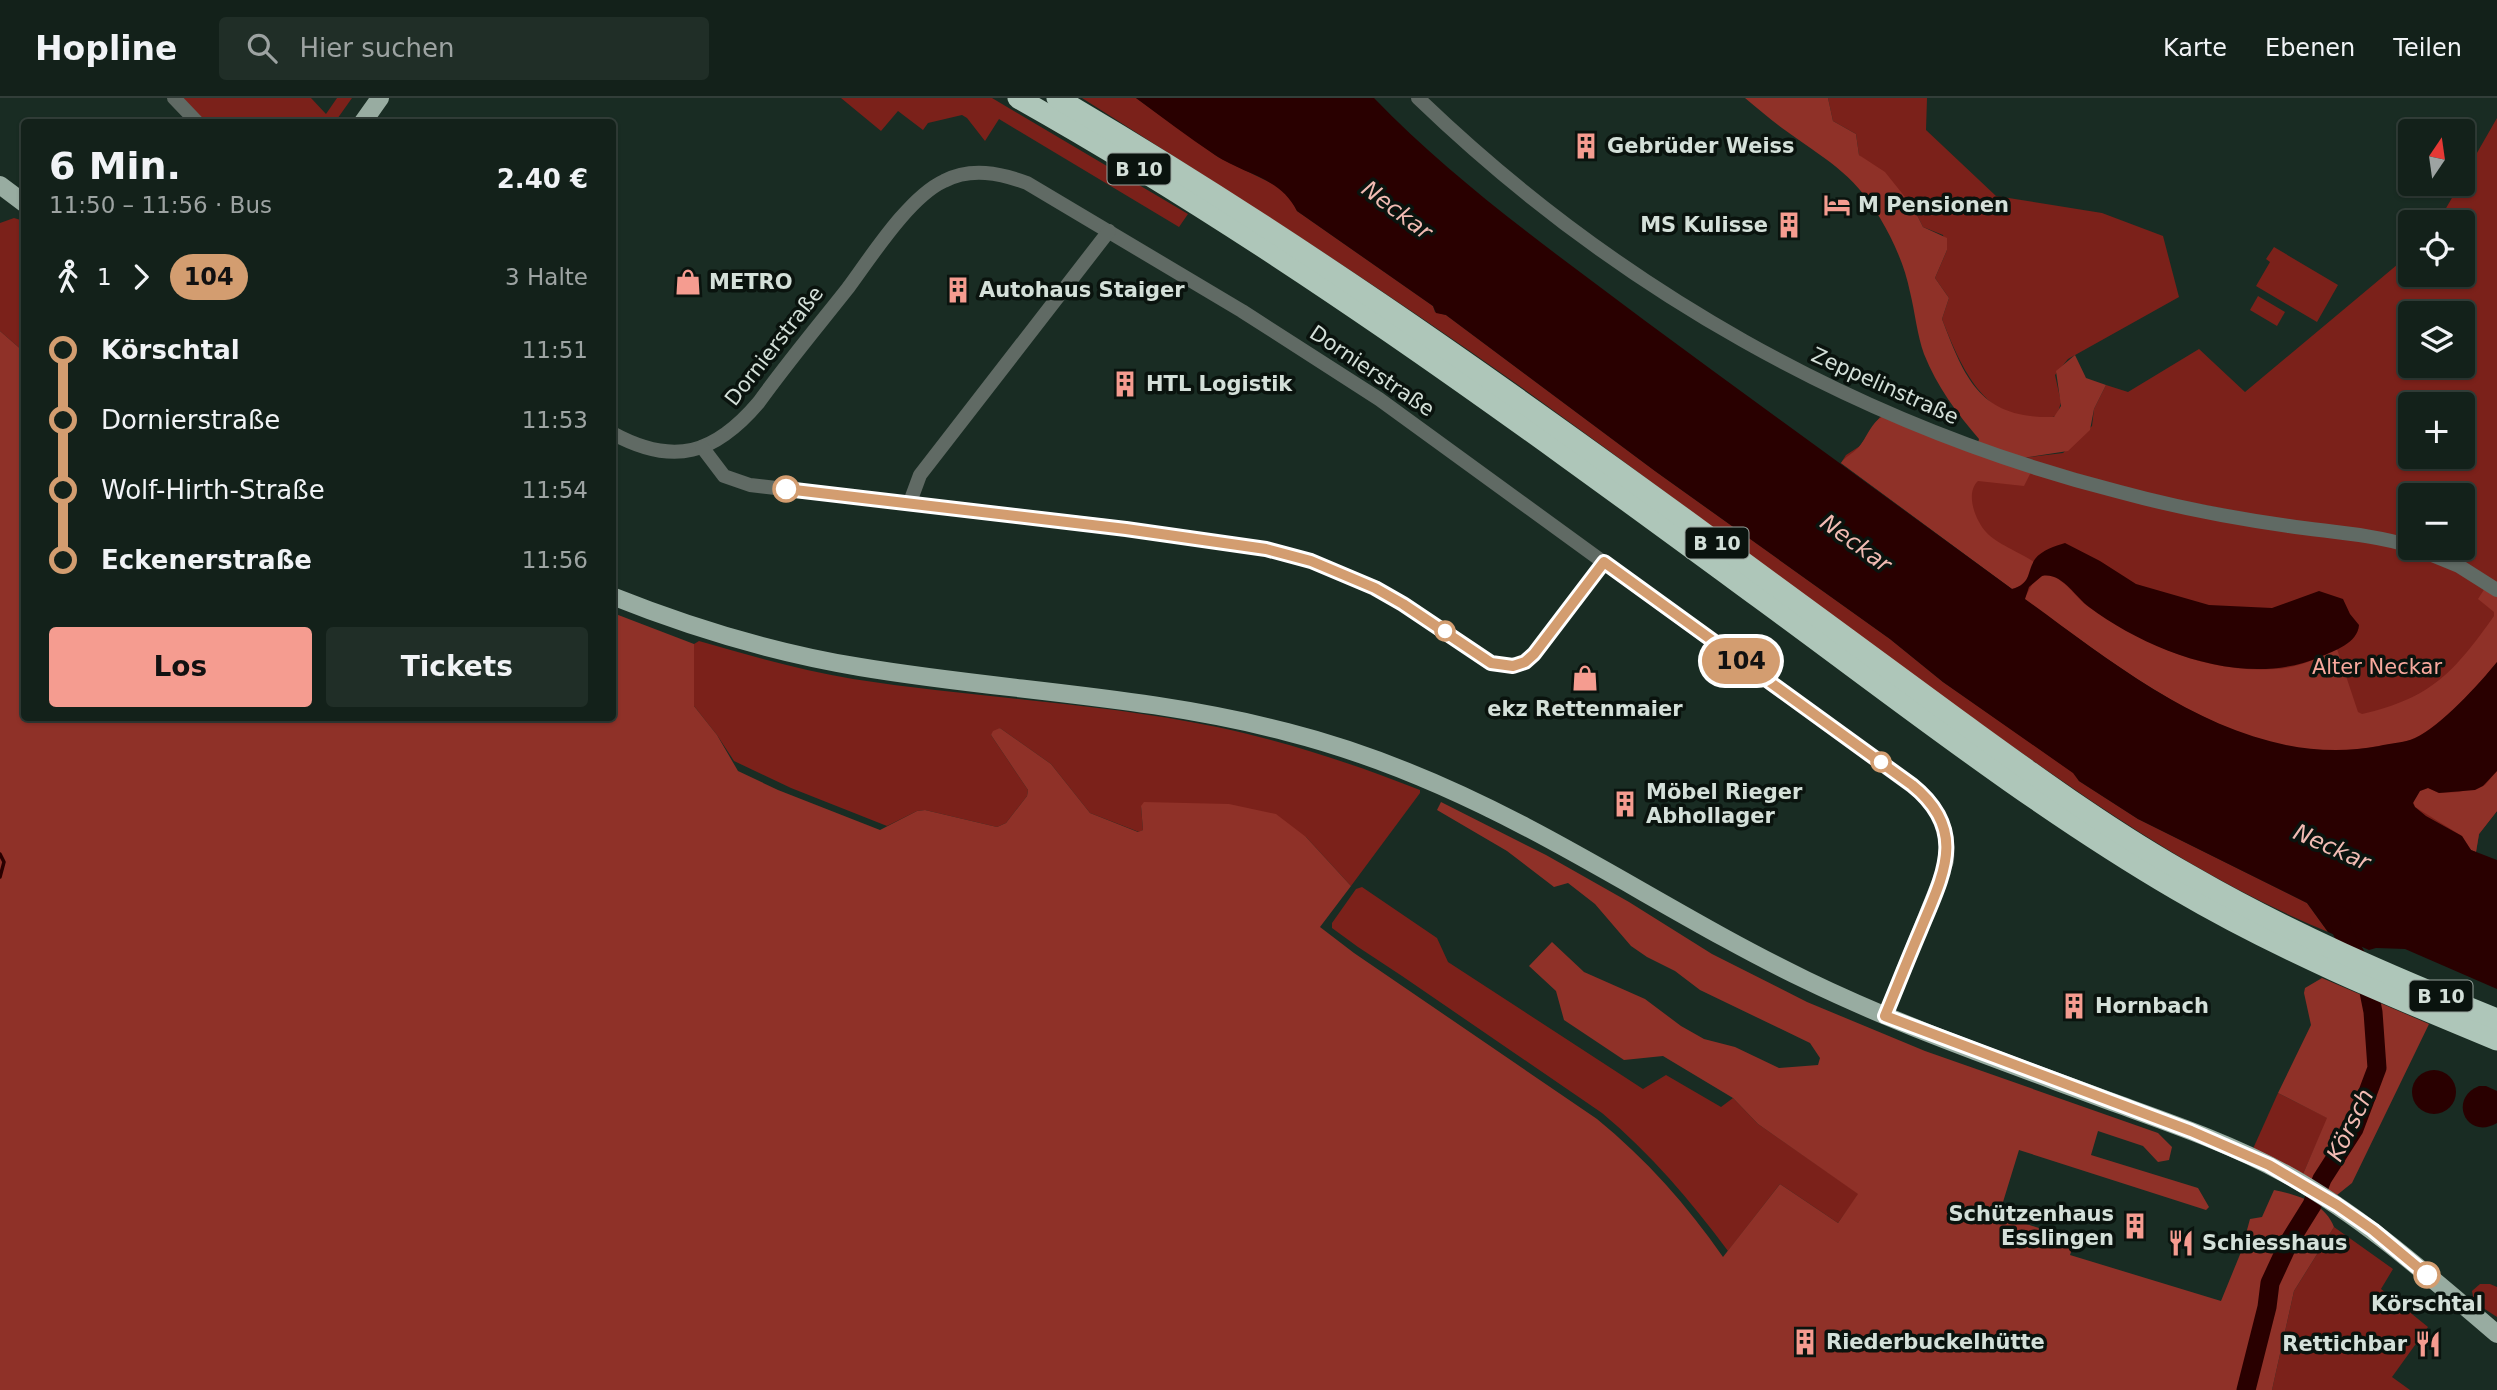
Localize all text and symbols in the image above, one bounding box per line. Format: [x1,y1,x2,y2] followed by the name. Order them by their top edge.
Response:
[219,17,709,80] search box
[35,29,177,68] text: Hopline
[243,29,281,67] icon: search
[299,33,454,63] text: Hier suchen
[2163,34,2227,62] text: Karte
[2265,34,2355,62] text: Ebenen
[2393,34,2462,62] text: Teilen
[2398,119,2474,196] north arrow
[2398,119,2475,560] map controls
[1571,131,1601,161] building icon: Gebrüder Weiss
[1607,134,1795,158] place label: Gebrüder Weiss
[49,144,181,188] text: 6 Min.
[1108,153,1170,184] road number: B 10
[497,164,588,194] text: 2.40 €
[1357,175,1438,246] water label: Neckar
[1822,190,1852,220] hotel icon: M Pensionen
[49,192,272,218] text: 11:50 – 11:56 · Bus
[1858,193,2009,217] place label: M Pensionen
[1774,210,1804,240] building icon: MS Kulisse
[2398,210,2475,287] button: locate
[1640,213,1768,237] place label: MS Kulisse
[49,258,87,296] icon: walk
[122,258,160,296] icon: forward
[184,263,234,291] text: 104
[97,264,112,290] text: 1
[505,264,588,290] text: 3 Halte
[673,267,703,297] shop icon: METRO
[709,270,793,294] place label: METRO
[943,275,973,305] building icon: Autohaus Staiger
[979,278,1185,302] place label: Autohaus Staiger
[720,282,828,410] street label: Dornierstraße
[2398,301,2475,378] button: layers
[1305,321,1439,421] street label: Dornierstraße
[101,335,240,365] text: Körschtal
[522,337,588,363] text: 11:51
[1808,343,1962,429] street label: Zeppelinstraße
[1110,369,1140,399] building icon: HTL Logistik
[1146,372,1293,396] place label: HTL Logistik
[2398,392,2475,469] button: +
[101,405,280,435] text: Dornierstraße
[522,407,588,433] text: 11:53
[101,475,325,505] text: Wolf-Hirth-Straße
[773,476,799,502] unlabelled marker
[522,477,588,503] text: 11:54
[2398,483,2475,560] button: −
[1816,509,1898,578] water label: Neckar
[1686,528,1748,558] road number: B 10
[101,545,312,575] text: Eckenerstraße
[522,547,588,573] text: 11:56
[1435,621,1455,641] unlabelled marker
[49,627,312,707] button: Los
[326,627,588,707] button: Tickets
[1701,638,1781,684] line badge: 104
[1716,647,1766,675] text: 104
[2312,655,2442,679] park label: Alter Neckar
[1570,663,1600,693] shop icon: ekz Rettenmaier
[1487,697,1683,721] place label: ekz Rettenmaier
[1871,752,1891,772] unlabelled marker
[1646,780,1803,828] place label: Möbel Rieger Abhollager
[1610,789,1640,819] building icon: Möbel Rieger Abhollager
[2290,819,2376,876] water label: Neckar
[2410,980,2472,1012] road number: B 10
[2059,991,2089,1021] building icon: Hornbach
[2095,994,2209,1018] place label: Hornbach
[2321,1085,2379,1165] water label: Körsch
[1949,1202,2114,1250] place label: Schützenhaus Esslingen
[2120,1211,2150,1241] building icon: Schützenhaus Esslingen
[2166,1228,2196,1258] restaurant icon: Schiesshaus
[2202,1231,2348,1255] place label: Schiesshaus
[2414,1262,2440,1288] marker: Körschtal
[2371,1292,2483,1316] place label: Körschtal
[1790,1327,1820,1357] building icon: Riederbuckelhütte
[2413,1329,2443,1359] restaurant icon: Rettichbar
[1826,1330,2045,1354] place label: Riederbuckelhütte
[2282,1332,2408,1356] place label: Rettichbar

